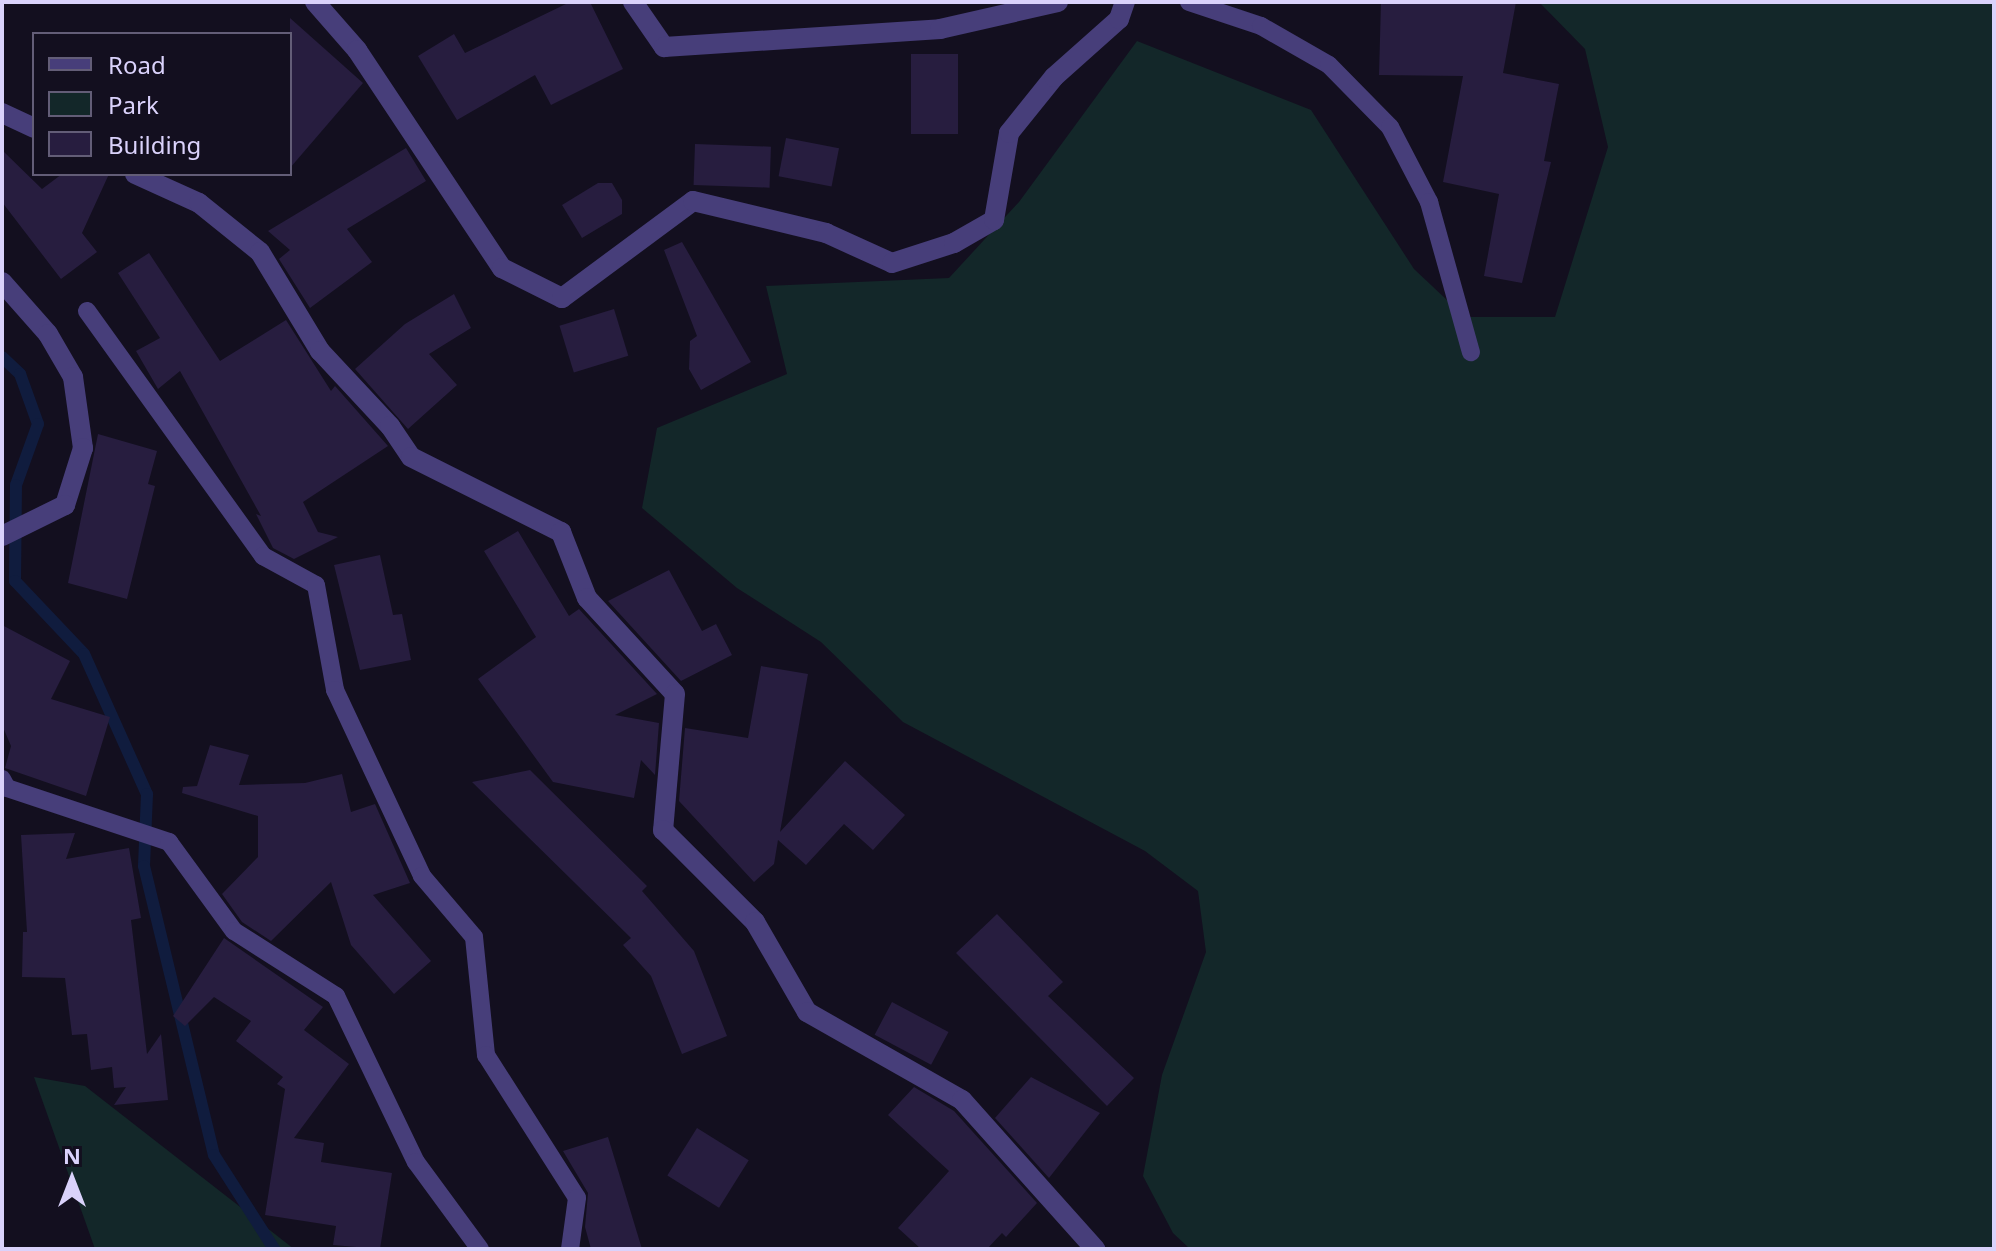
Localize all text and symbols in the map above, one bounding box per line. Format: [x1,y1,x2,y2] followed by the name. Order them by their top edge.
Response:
[32,32,292,176] legend
[108,48,166,81] text: Road
[108,88,159,121] text: Park
[108,128,201,161] text: Building
[32,1139,112,1219] north arrow
[63,1140,81,1170] text: N

